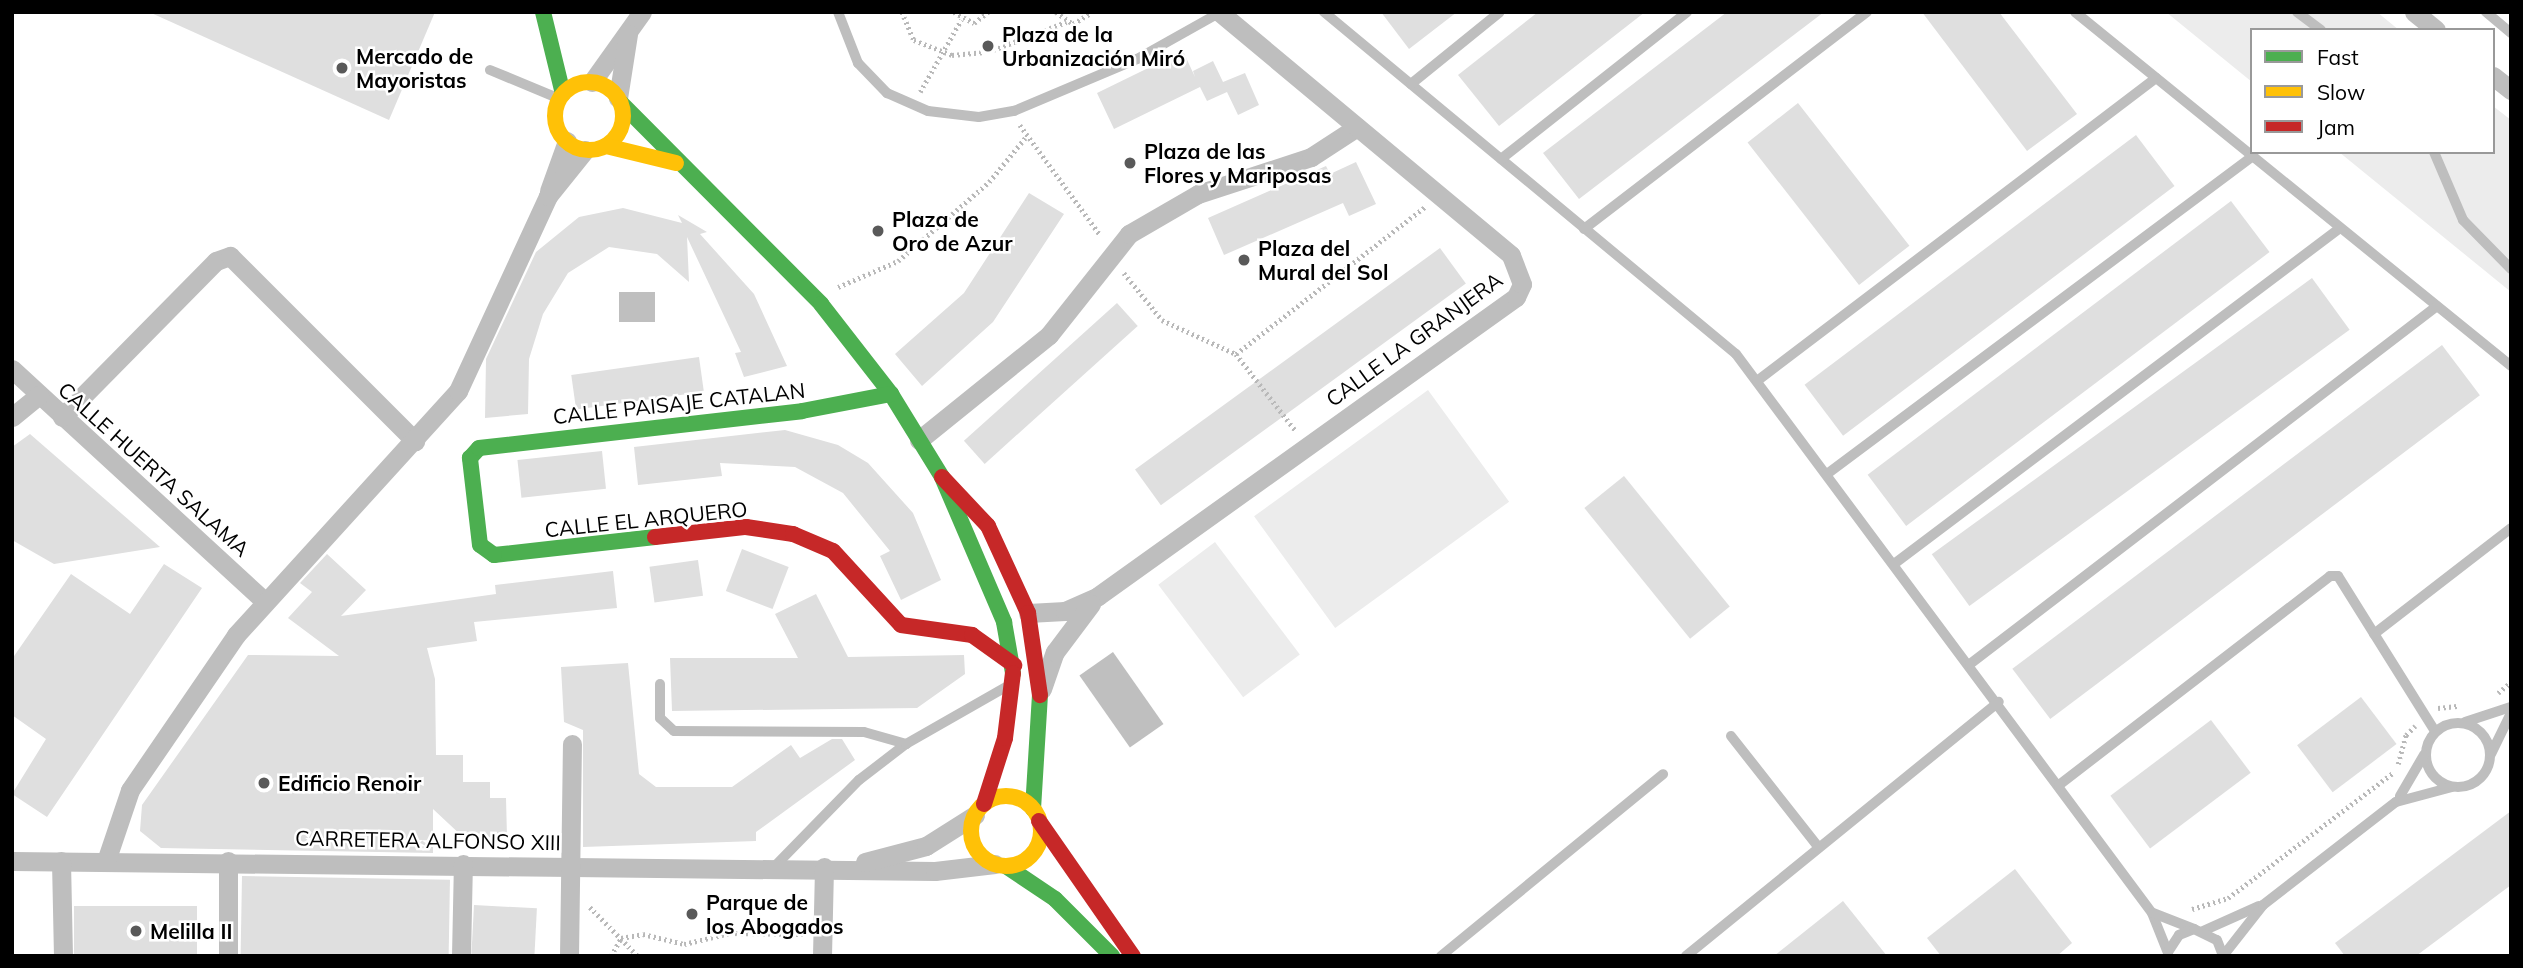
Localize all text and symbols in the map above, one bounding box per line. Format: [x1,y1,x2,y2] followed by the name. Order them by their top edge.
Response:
[1002,21,1185,71] place label: Plaza de la Urbanización Miró
[2250,28,2495,154] legend
[980,38,996,54] marker: Plaza de la Urbanización Miró
[356,43,473,93] place label: Mercado de Mayoristas
[2317,44,2359,70] text: Fast
[334,60,350,76] marker: Mercado de Mayoristas
[2317,79,2365,105] text: Slow
[2317,114,2355,140] text: Jam
[1144,138,1331,188] place label: Plaza de las Flores y Mariposas
[1122,155,1138,171] marker: Plaza de las Flores y Mariposas
[892,206,1013,256] place label: Plaza de Oro de Azur
[870,223,886,239] marker: Plaza de Oro de Azur
[1258,235,1388,285] place label: Plaza del Mural del Sol
[1236,252,1252,268] marker: Plaza del Mural del Sol
[1321,267,1507,411] street label: CALLE LA GRANJERA
[53,377,255,561] street label: CALLE HUERTA SALAMA
[552,377,806,429] street label: CALLE PAISAJE CATALAN
[543,496,749,542] street label: CALLE EL ARQUERO
[278,770,421,796] place label: Edificio Renoir
[256,775,272,791] marker: Edificio Renoir
[295,825,561,855] street label: CARRETERA ALFONSO XIII
[706,889,843,939] place label: Parque de los Abogados
[684,906,700,922] marker: Parque de los Abogados
[150,918,232,944] place label: Melilla II
[128,923,144,939] marker: Melilla II

